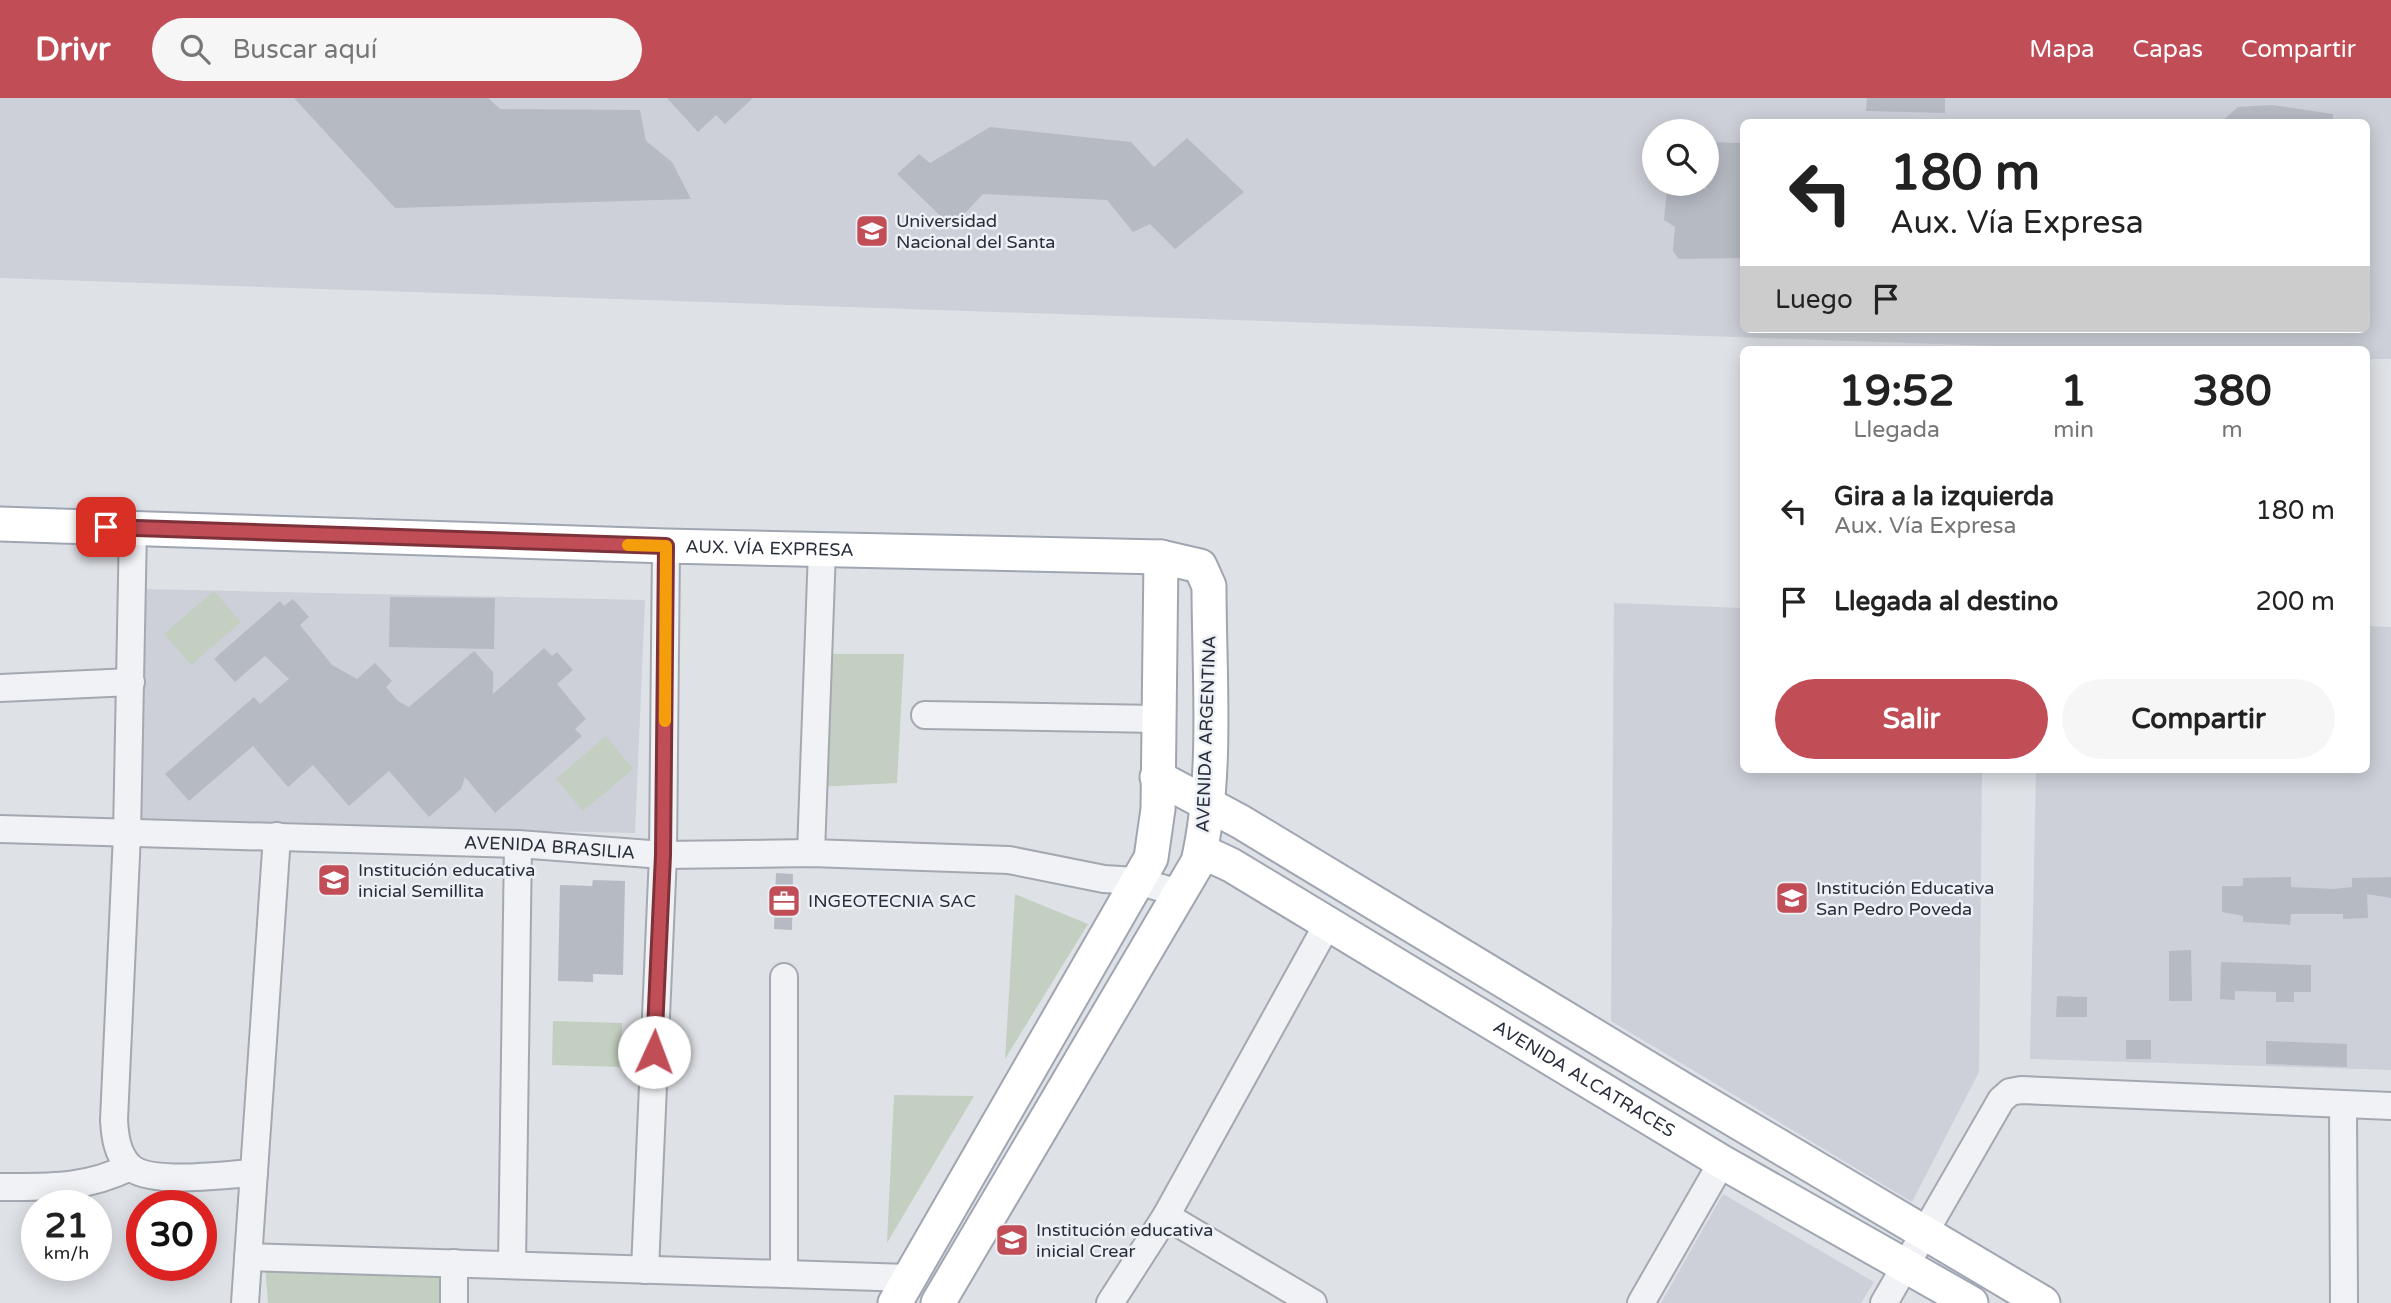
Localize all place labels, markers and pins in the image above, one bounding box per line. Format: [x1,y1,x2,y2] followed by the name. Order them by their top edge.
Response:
[896,210,1055,253] place label: Universidad Nacional del Santa
[853,212,891,250] school or university icon: Universidad Nacional del Santa
[76,497,136,557] pin
[358,859,535,902] place label: Institución educativa inicial Semillita
[315,861,353,899] school or university icon: Institución educativa inicial Semillita
[1816,877,1994,920] place label: Institución Educativa San Pedro Poveda
[1773,879,1811,917] school or university icon: Institución Educativa San Pedro Poveda
[765,882,803,920] office icon: INGEOTECNIA SAC
[808,890,976,912] place label: INGEOTECNIA SAC
[1036,1219,1213,1262] place label: Institución educativa inicial Crear
[993,1221,1031,1259] school or university icon: Institución educativa inicial Crear

